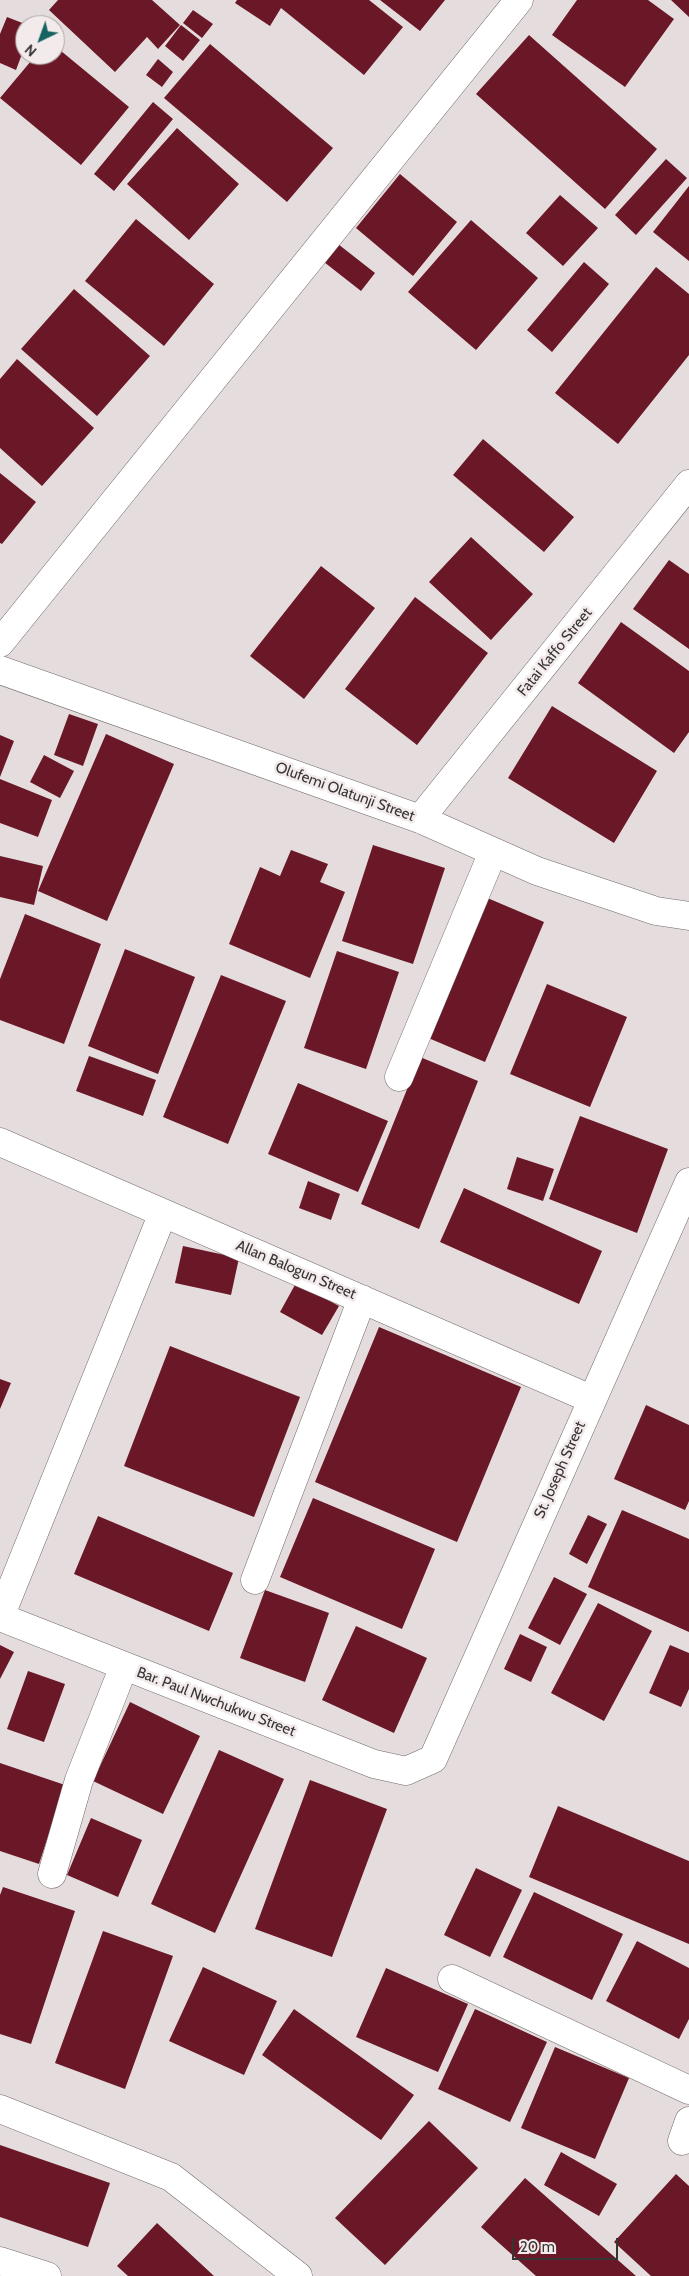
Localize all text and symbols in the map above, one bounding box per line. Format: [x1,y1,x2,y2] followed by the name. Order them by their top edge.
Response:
[15,15,65,65] north arrow
[21,40,40,60] text: N
[514,604,596,700] street label: Fatai Kaffo Street
[273,758,417,826] street label: Olufemi Olatunji Street
[233,1237,359,1303] street label: Allan Balogun Street
[531,1419,589,1521] street label: St. Joseph Street
[134,1663,298,1741] street label: Bar. Paul Nwchukwu Street
[514,2228,620,2260] scale bar
[520,2238,555,2256] text: 20 m

